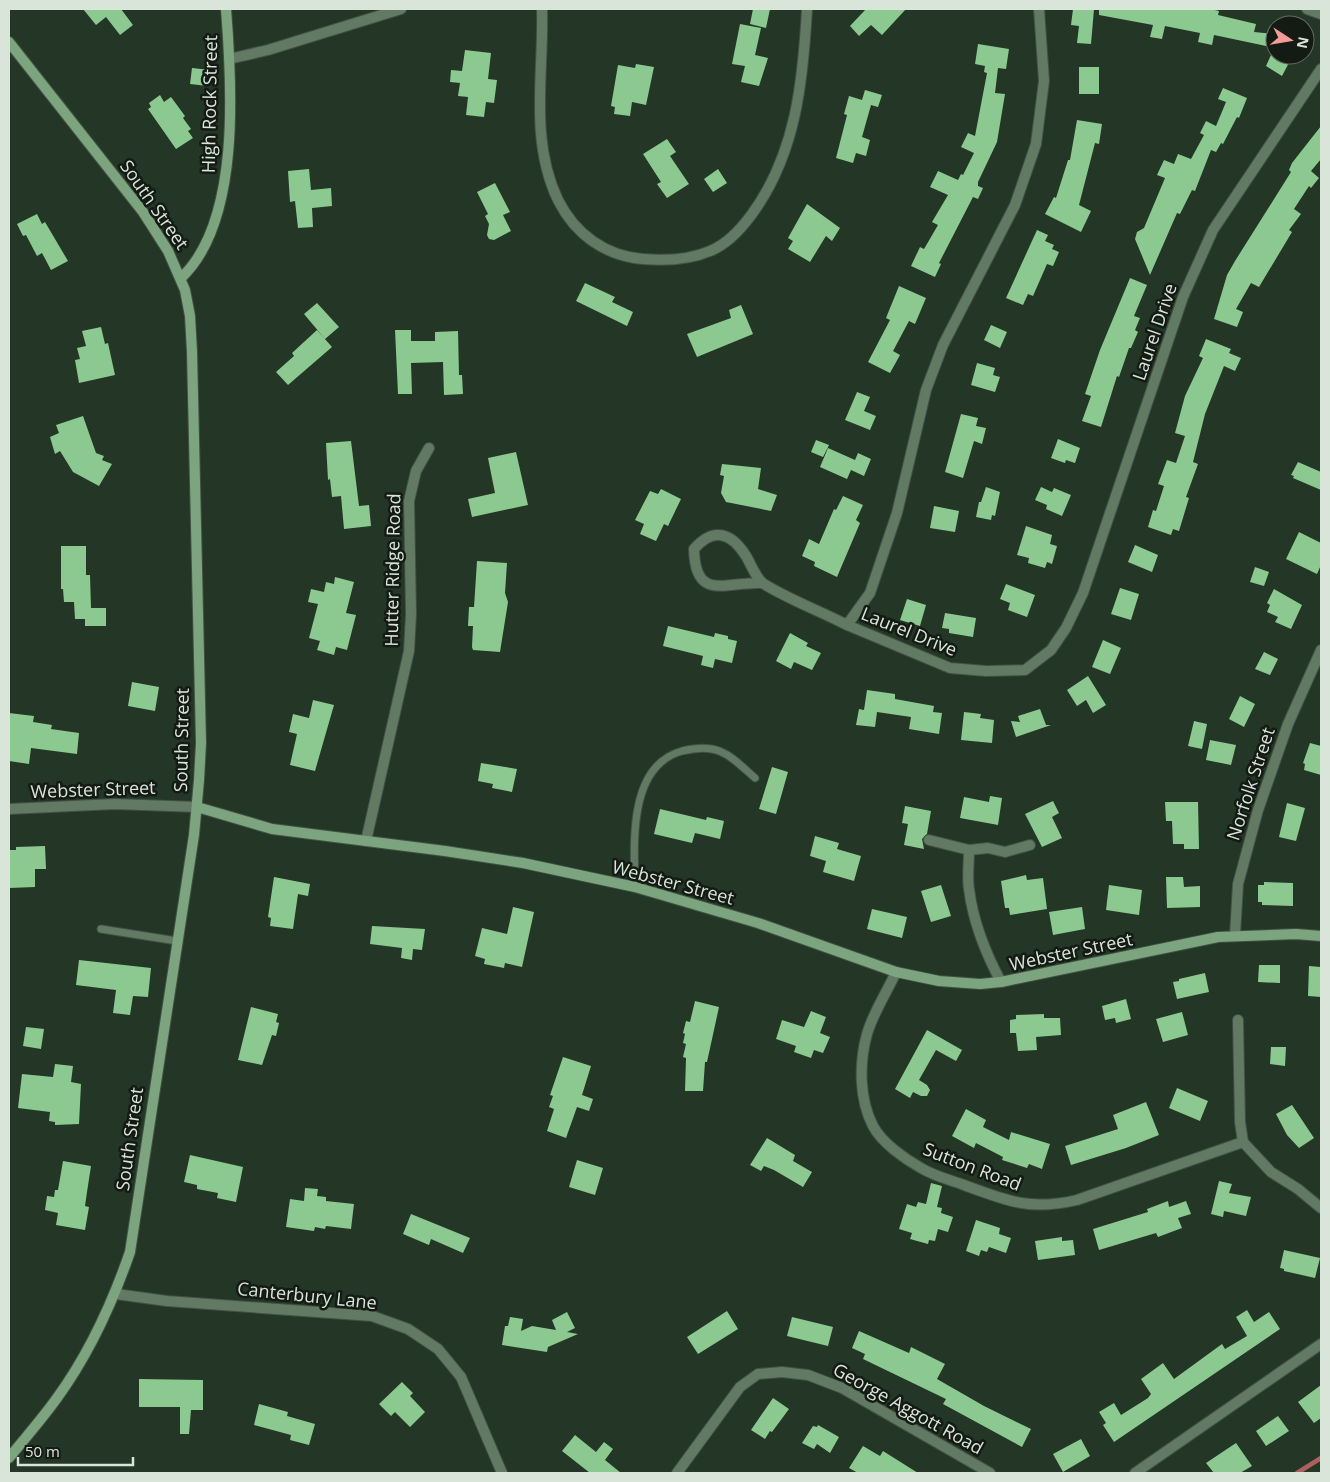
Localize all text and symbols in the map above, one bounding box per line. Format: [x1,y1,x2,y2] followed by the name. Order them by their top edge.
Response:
[1265,15,1315,65] north arrow
[196,35,222,173] street label: High Rock Street
[1293,35,1314,50] text: N
[115,155,195,254] street label: South Street
[1126,280,1182,383] street label: Laurel Drive
[379,493,405,647] street label: Hutter Ridge Road
[858,601,961,661] street label: Laurel Drive
[168,688,194,792] street label: South Street
[1220,724,1280,843] street label: Norfolk Street
[30,775,156,803] street label: Webster Street
[610,854,737,910] street label: Webster Street
[1007,926,1134,976] street label: Webster Street
[110,1086,148,1192] street label: South Street
[920,1136,1025,1196] street label: Sutton Road
[236,1276,378,1314] street label: Canterbury Lane
[829,1357,988,1459] street label: George Aggott Road
[18,1434,132,1466] scale bar
[25,1441,60,1461] text: 50 m

